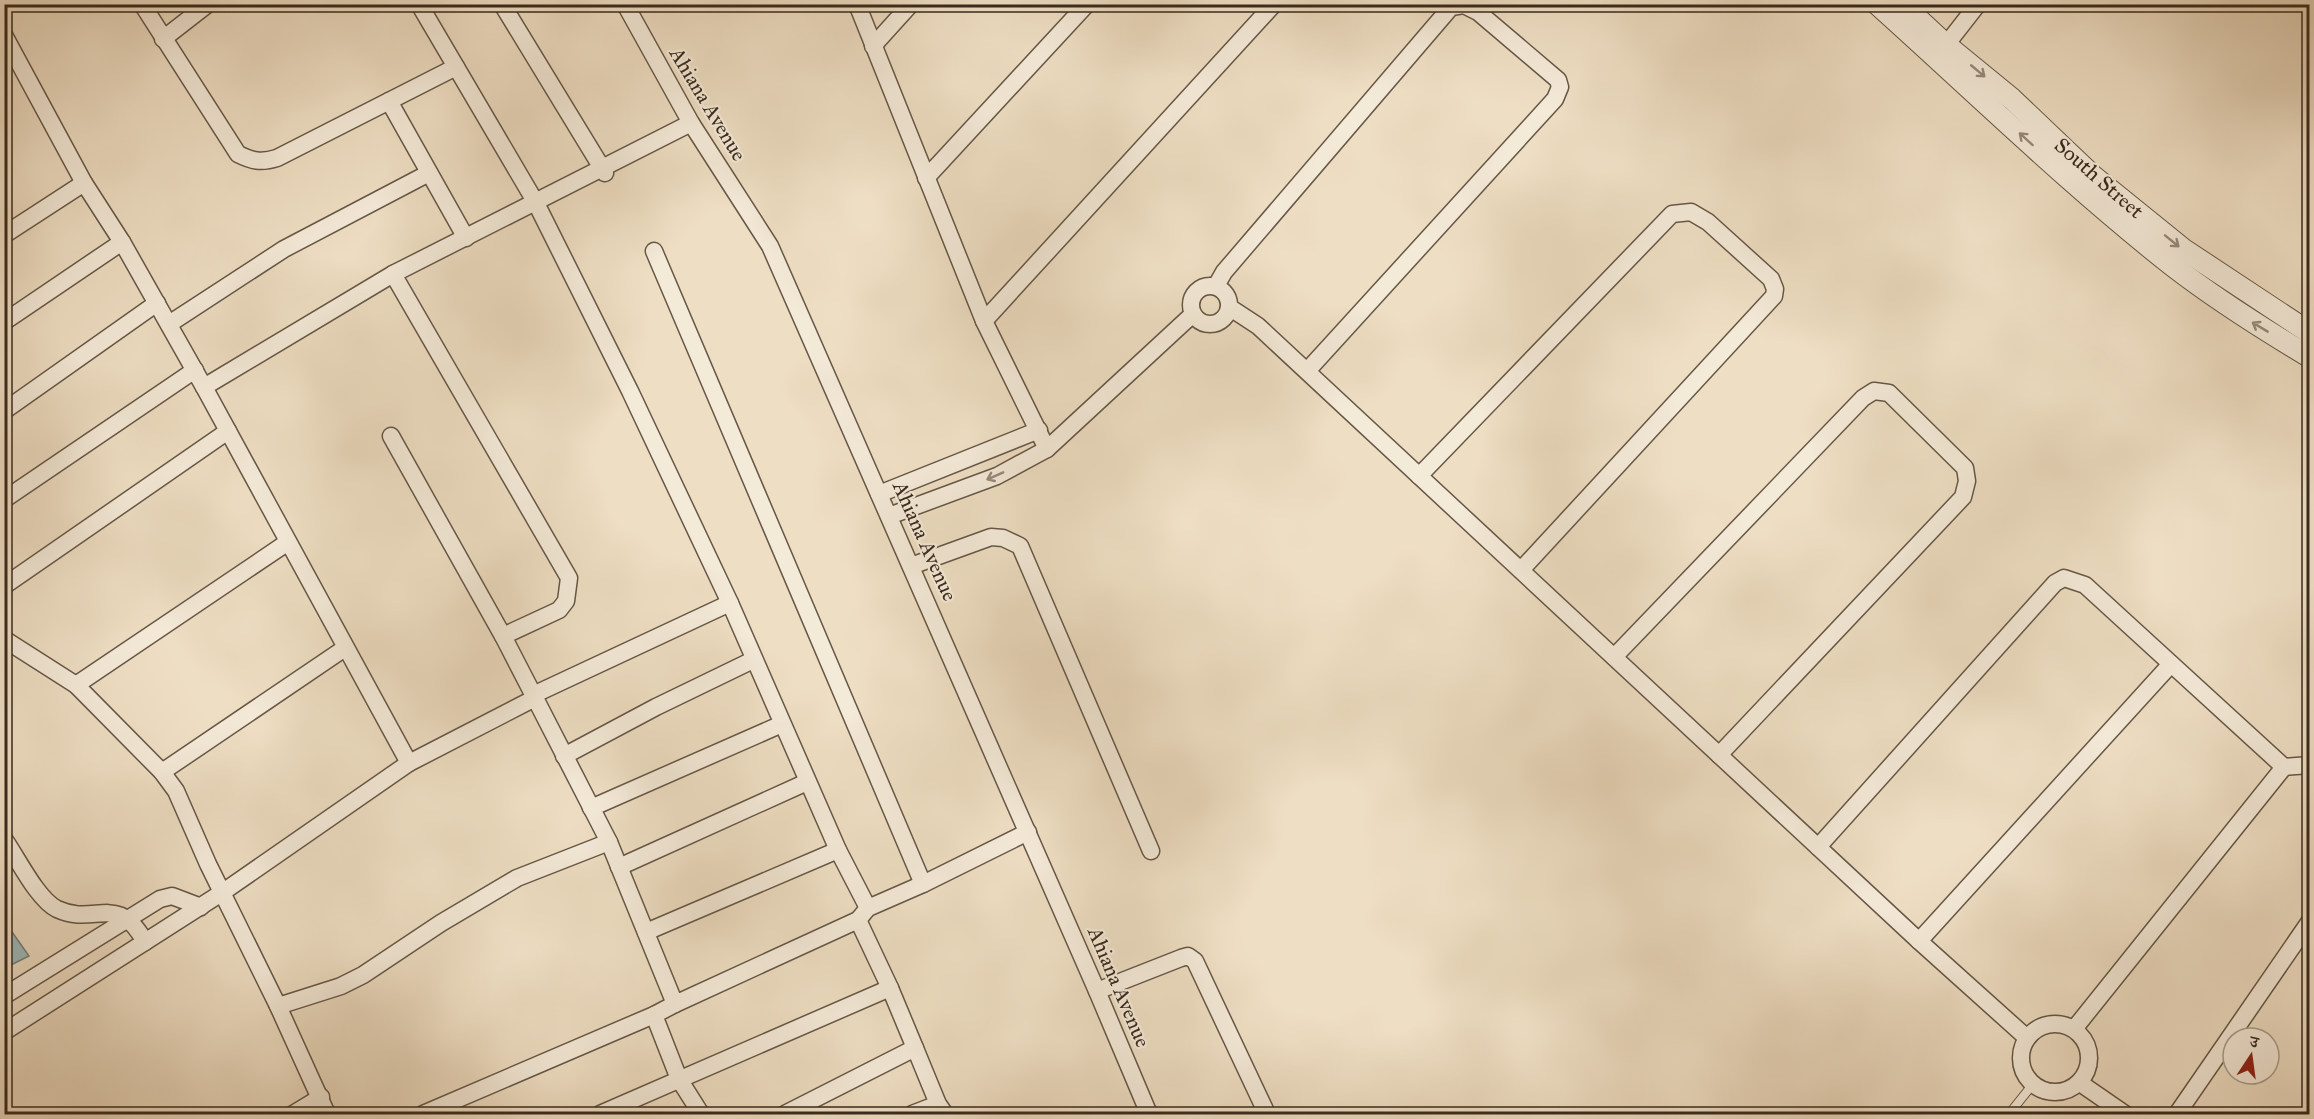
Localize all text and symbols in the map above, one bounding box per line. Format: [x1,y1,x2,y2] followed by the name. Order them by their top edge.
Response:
[663,41,752,166] street label: Ahiana Avenue
[1970,64,1985,78] one-way arrow
[2019,131,2034,146] one-way arrow
[2049,132,2149,224] street label: South Street
[2164,234,2180,247] one-way arrow
[2251,320,2268,333] one-way arrow
[987,471,1005,482] one-way arrow
[887,476,963,605] street label: Ahiana Avenue
[1082,922,1156,1051] street label: Ahiana Avenue
[2221,1026,2281,1086] north arrow
[2247,1031,2262,1052] text: उ

